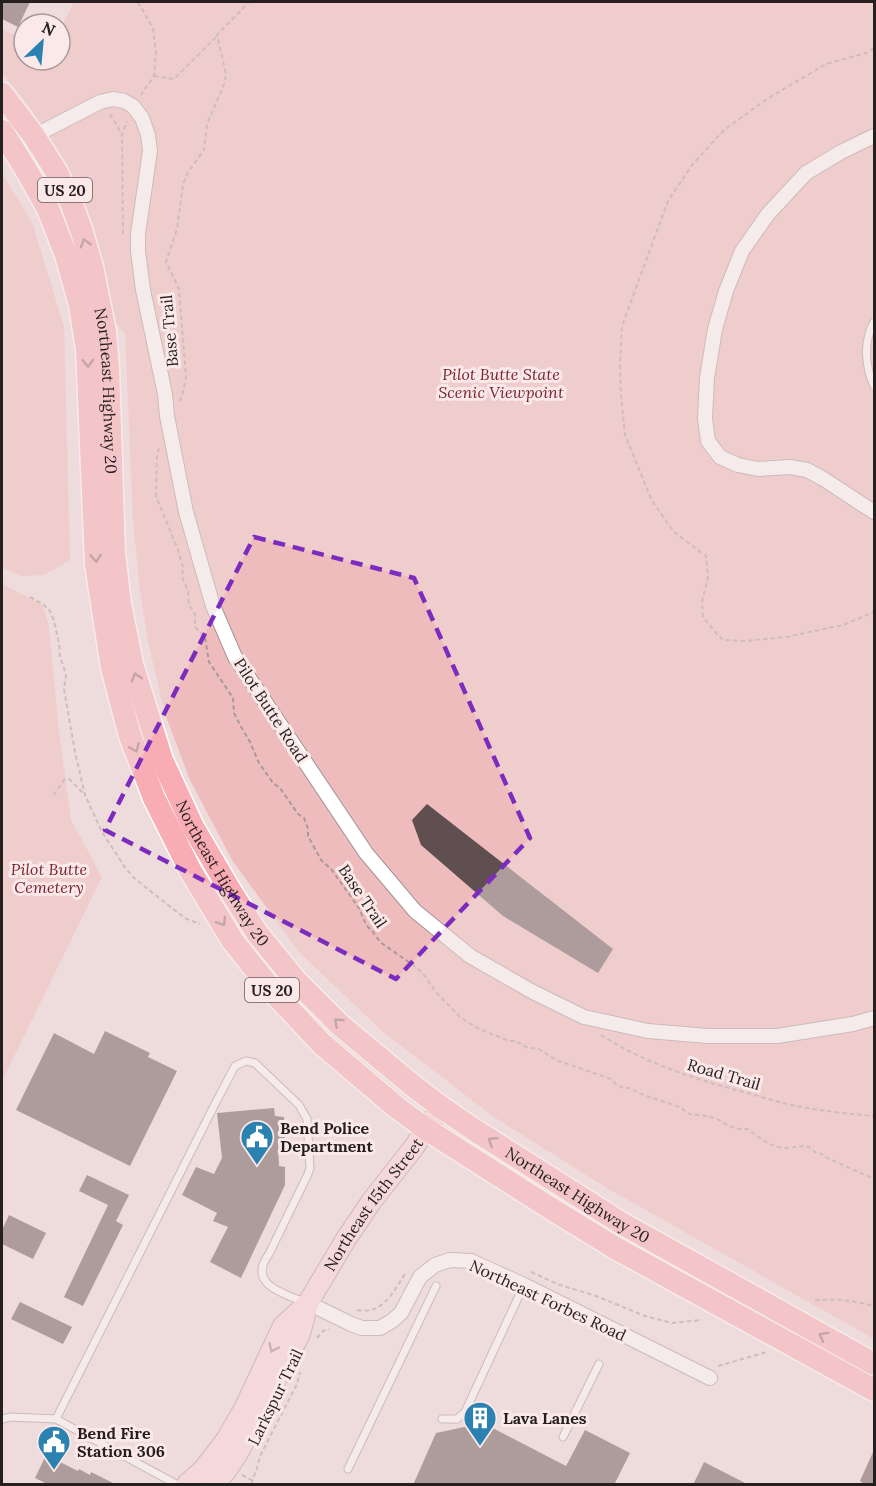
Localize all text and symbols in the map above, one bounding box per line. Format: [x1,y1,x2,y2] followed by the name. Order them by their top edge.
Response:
[12,12,72,72] north arrow
[39,17,59,40] text: N
[38,178,92,202] road number: US 20
[80,238,93,248] one-way arrow
[156,294,182,368] street label: Base Trail
[90,306,121,474] street label: Northeast Highway 20
[81,359,94,368] one-way arrow
[438,364,564,402] park label: Pilot Butte State Scenic Viewpoint
[89,553,102,562] one-way arrow
[230,654,312,766] street label: Pilot Butte Road
[131,672,144,683] one-way arrow
[128,742,140,753] one-way arrow
[172,797,274,950] street label: Northeast Highway 20
[11,859,88,897] park label: Pilot Butte Cemetery
[334,860,392,932] street label: Base Trail
[214,916,225,927] one-way arrow
[245,978,299,1002] road number: US 20
[335,1018,345,1029] one-way arrow
[685,1054,763,1094] street label: Road Trail
[280,1118,373,1156] place label: Bend Police Department
[239,1119,275,1166] public building icon: Bend Police Department
[319,1133,428,1275] street label: Northeast 15th Street
[488,1137,498,1149] one-way arrow
[502,1142,654,1247] street label: Northeast Highway 20
[467,1255,630,1345] street label: Northeast Forbes Road
[819,1331,830,1343] one-way arrow
[268,1342,280,1353] one-way arrow
[243,1345,307,1449] street label: Larkspur Trail
[462,1400,498,1447] building icon: Lava Lanes
[503,1408,587,1428] place label: Lava Lanes
[77,1423,165,1461] place label: Bend Fire Station 306
[36,1424,72,1471] public building icon: Bend Fire Station 306

